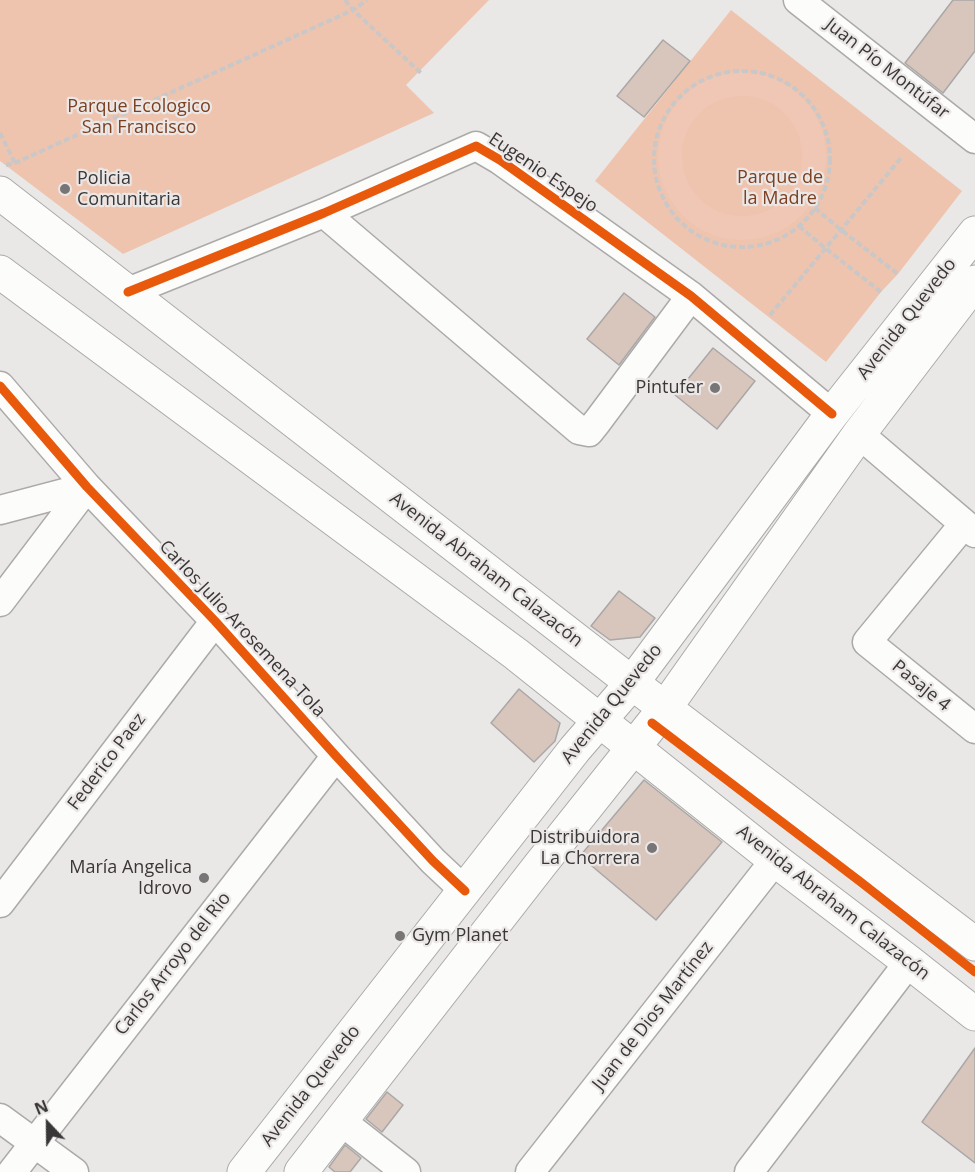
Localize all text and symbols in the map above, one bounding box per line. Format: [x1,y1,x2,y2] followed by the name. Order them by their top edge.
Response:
[821,14,953,124] street label: Juan Pío Montúfar
[67,96,211,138] park label: Parque Ecologico San Francisco
[484,129,602,217] street label: Eugenio Espejo
[737,167,823,210] park label: Parque de la Madre
[77,168,181,210] place label: Policia Comunitaria
[58,182,72,196] marker: Policia Comunitaria
[853,254,961,384] street label: Avenida Quevedo
[636,377,703,399] place label: Pintufer
[708,381,722,395] marker: Pintufer
[385,488,587,652] street label: Avenida Abraham Calazacón
[154,536,330,722] street label: Carlos Julio Arosemena Tola
[557,640,667,768] street label: Avenida Quevedo
[887,656,955,716] street label: Pasaje 4
[63,709,151,815] street label: Federico Paez
[732,821,934,985] street label: Avenida Abraham Calazacón
[530,827,640,870] place label: Distribuidora La Chorrera
[645,841,659,855] marker: Distribuidora La Chorrera
[69,857,192,900] place label: María Angelica Idrovo
[197,871,211,885] marker: María Angelica Idrovo
[110,888,236,1040] street label: Carlos Arroyo del Rio
[412,925,508,947] place label: Gym Planet
[393,929,407,943] marker: Gym Planet
[588,937,718,1095] street label: Juan de Dios Martínez
[257,1021,365,1151] street label: Avenida Quevedo
[18,1094,78,1154] north arrow
[31,1095,51,1120] text: N

